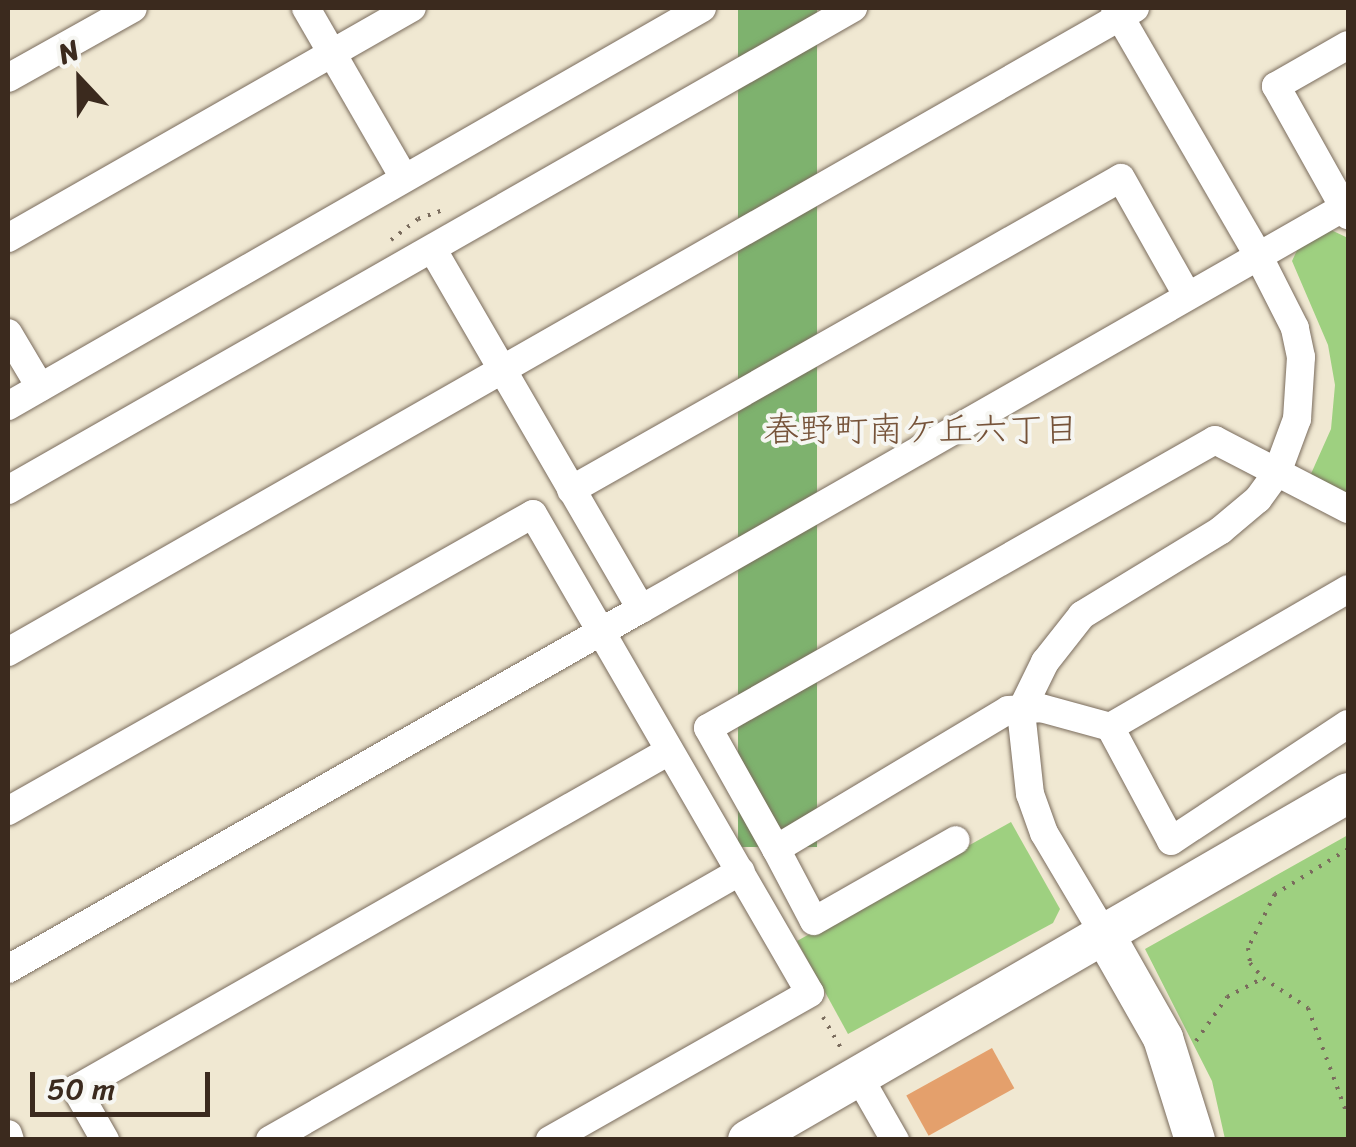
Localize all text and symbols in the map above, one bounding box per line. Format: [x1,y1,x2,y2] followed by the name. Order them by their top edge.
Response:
[50,25,87,78] text: N
[30,30,130,130] north arrow
[764,408,1078,450] district label: 春野町南ケ丘六丁目
[35,1052,215,1114] scale bar
[47,1062,115,1116] text: 50 m

